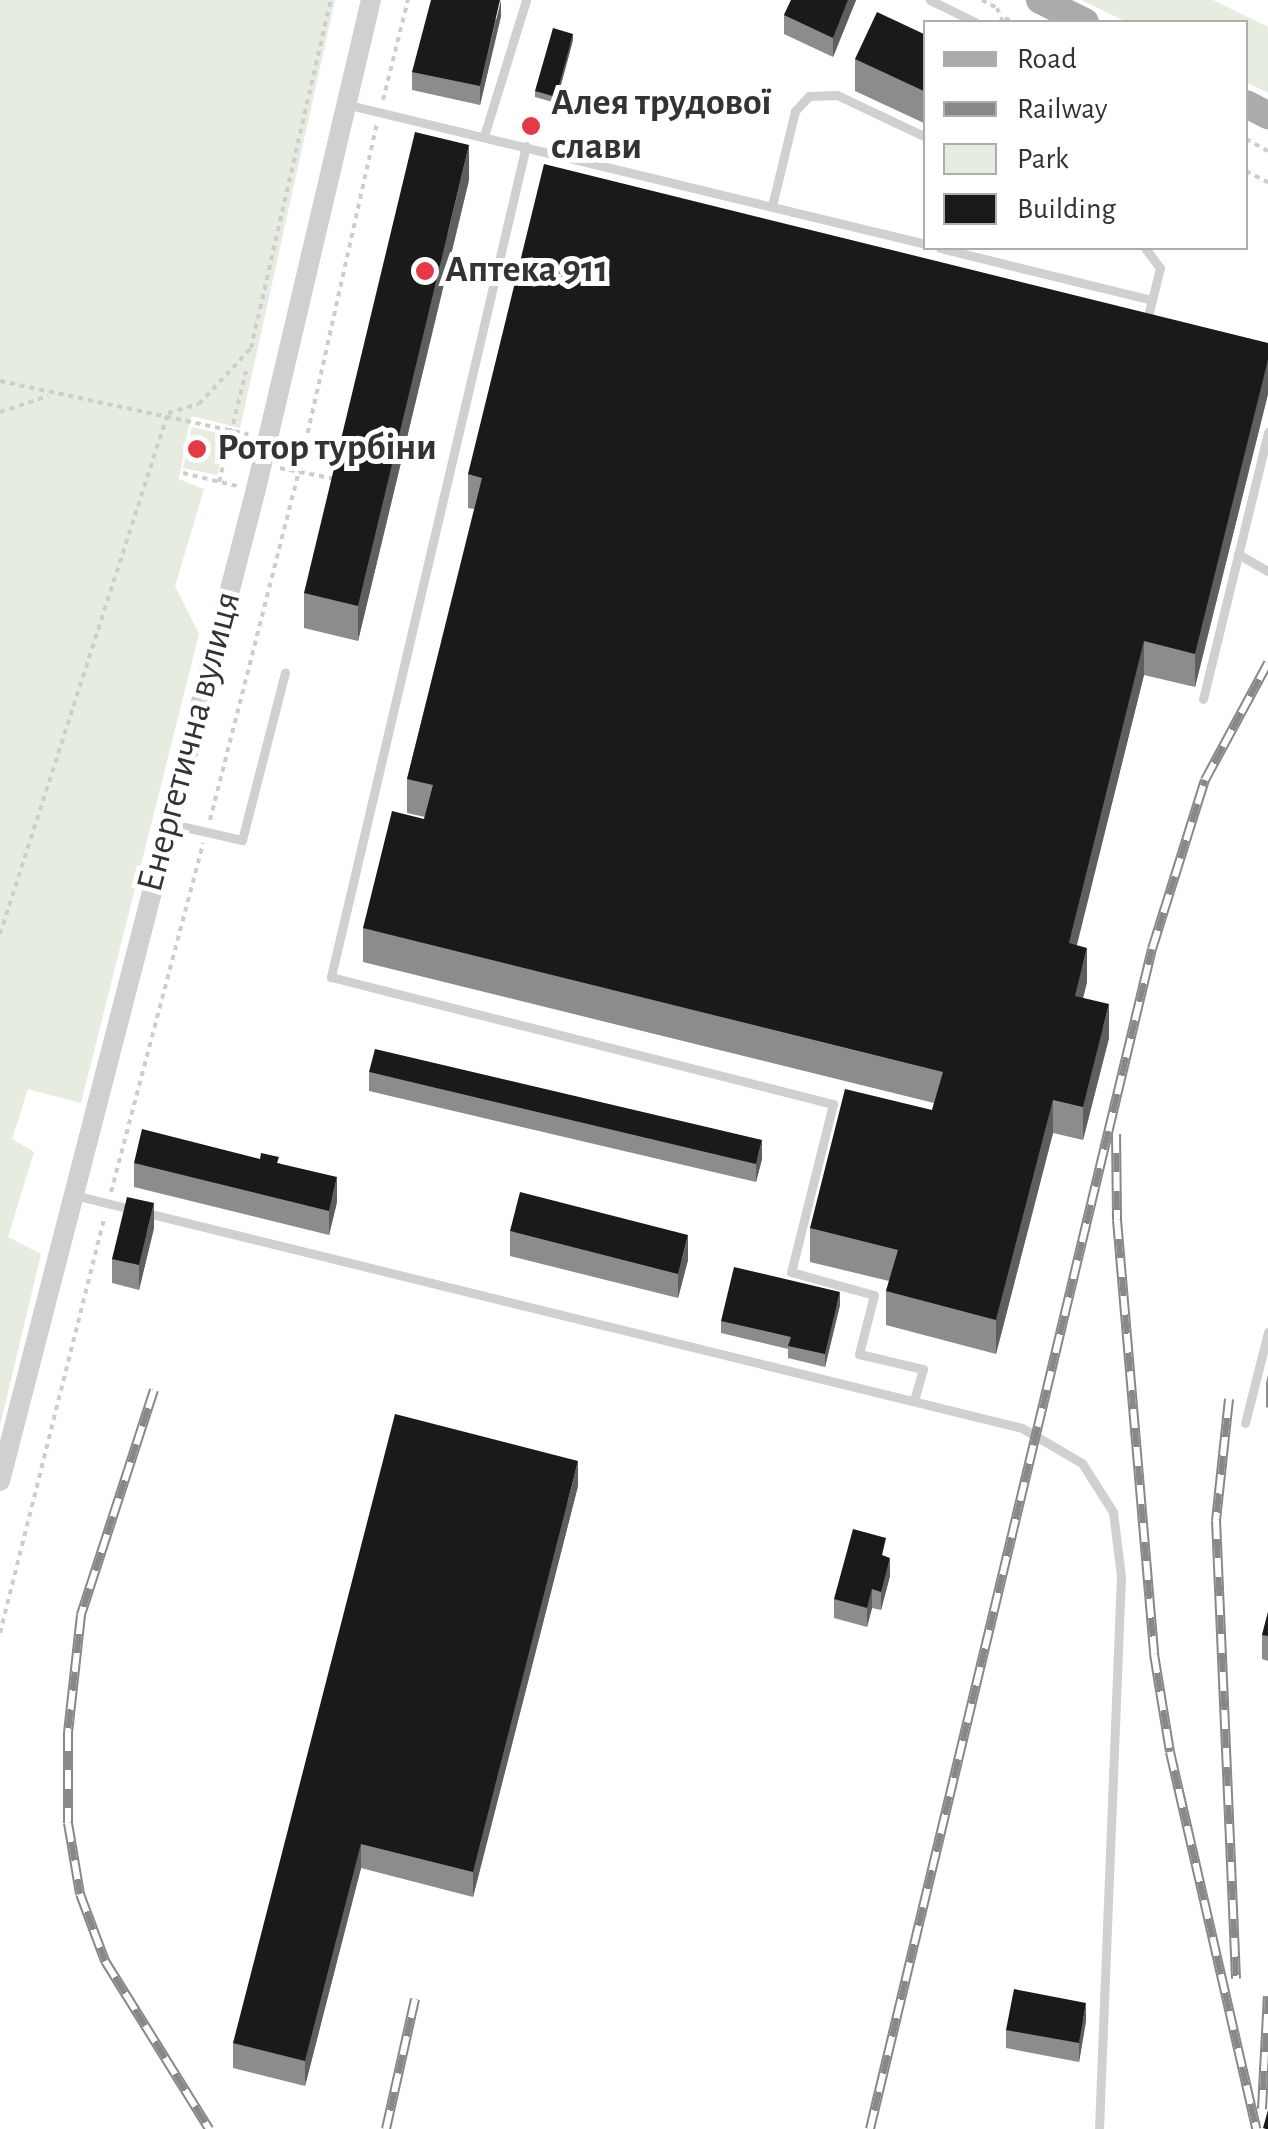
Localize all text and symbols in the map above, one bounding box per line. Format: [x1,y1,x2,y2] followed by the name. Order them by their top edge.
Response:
[923,20,1248,250] legend
[1017,44,1077,74] text: Road
[551,81,771,170] place label: Алея трудової слави
[1017,94,1108,124] text: Railway
[520,115,542,137] marker: Алея трудової слави
[1017,144,1069,174] text: Park
[1017,194,1116,224] text: Building
[445,248,608,294] place label: Аптека 911
[414,260,436,282] marker: Аптека 911
[217,426,437,472] place label: Ротор турбіни
[186,438,208,460] marker: Ротор турбіни
[128,587,252,897] street label: Енергетична вулиця

